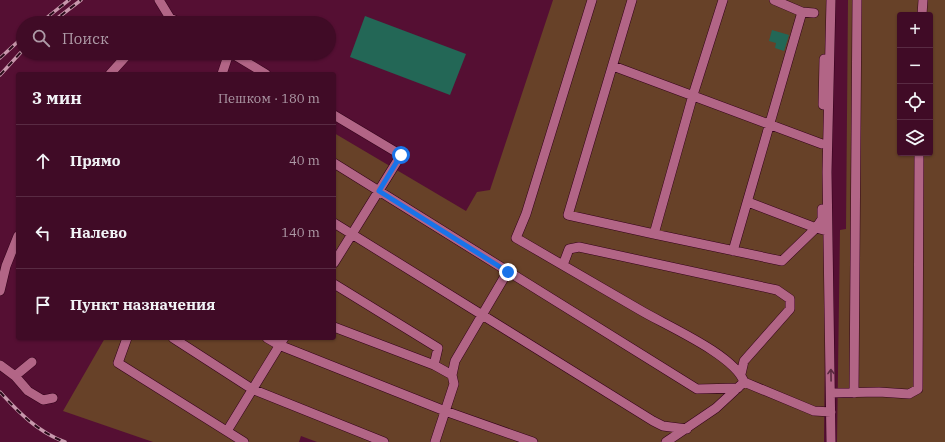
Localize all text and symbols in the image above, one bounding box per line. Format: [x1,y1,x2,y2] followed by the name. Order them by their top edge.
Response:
[897,12,933,156] map controls
[897,12,933,48] button: +
[16,16,336,60] search box
[30,27,52,49] icon: search
[62,29,109,48] text: Поиск
[897,48,933,84] button: −
[897,84,933,120] button: locate
[32,87,82,109] text: 3 мин
[218,90,320,107] text: Пешком · 180 m
[897,120,933,156] button: layers
[392,146,410,164] route start
[32,150,54,172] icon: ahead
[70,151,121,170] text: Прямо
[289,152,320,169] text: 40 m
[32,222,54,244] icon: left
[70,223,127,242] text: Налево
[281,224,320,241] text: 140 m
[499,263,517,281] route end
[32,294,54,316] icon: arrive
[70,295,216,314] text: Пункт назначения
[827,369,835,382] one-way arrow

